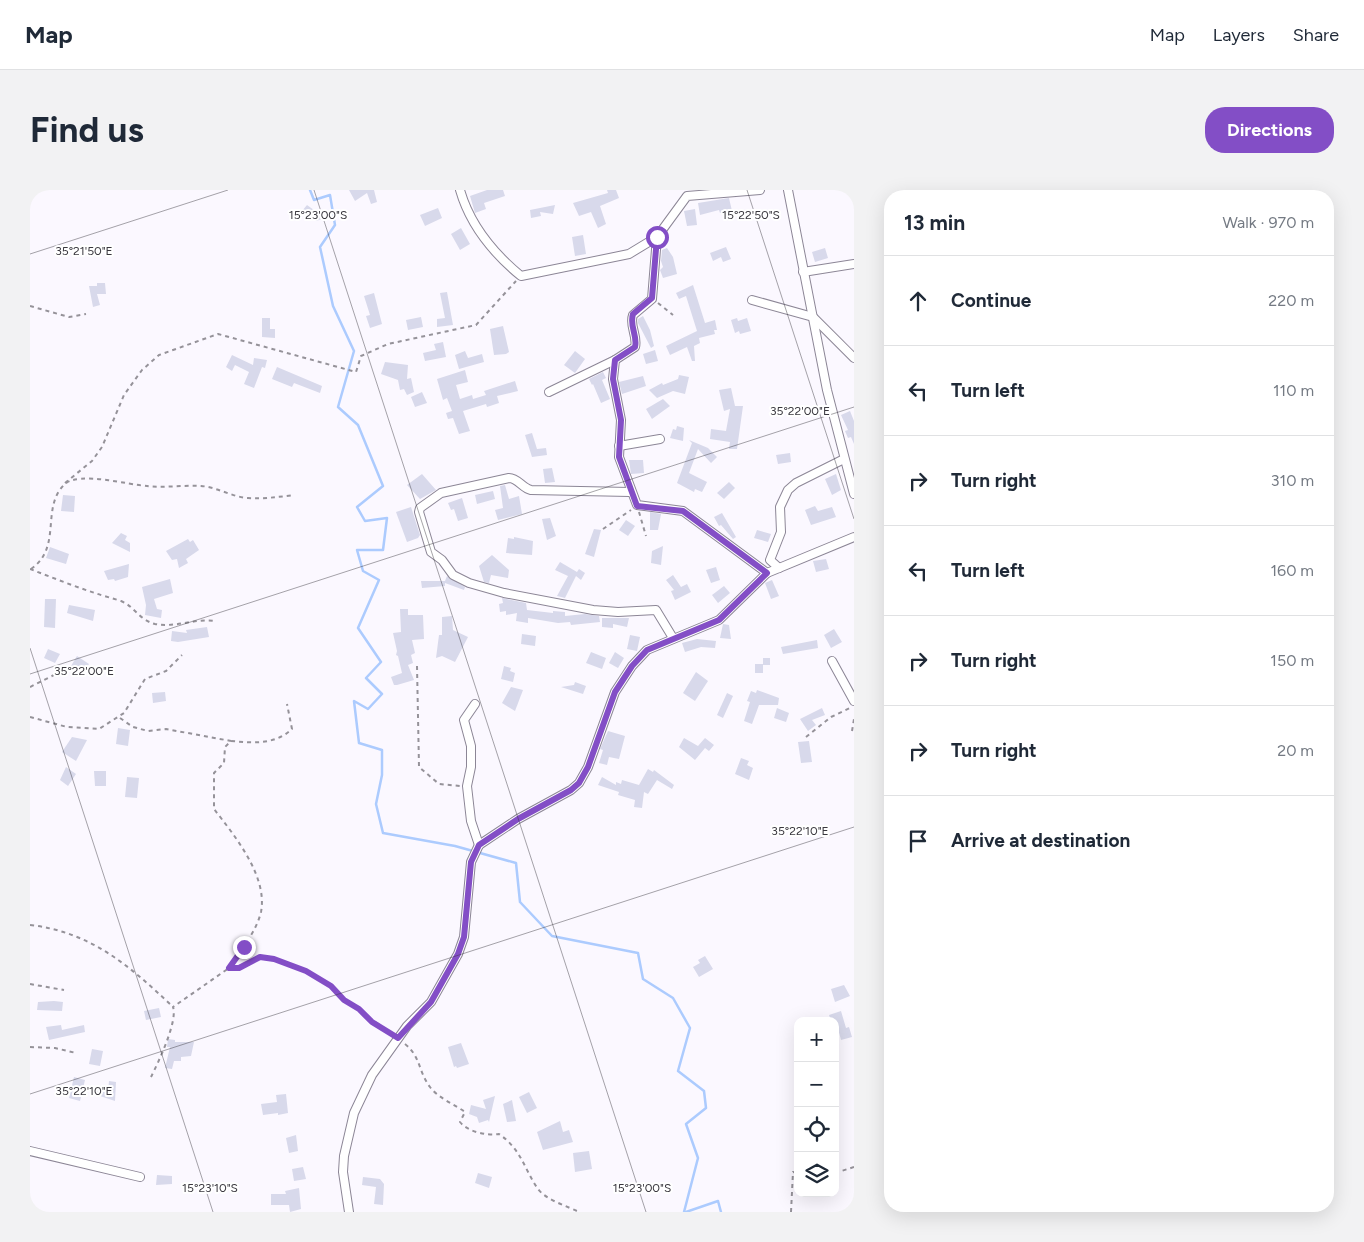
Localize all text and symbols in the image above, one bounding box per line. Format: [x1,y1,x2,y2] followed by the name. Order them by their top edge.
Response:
[25,20,73,49] text: Map
[1150,24,1185,46] text: Map
[1213,24,1265,46] text: Layers
[1293,24,1339,46] text: Share
[1205,107,1334,153] button: Directions
[30,109,144,151] text: Find us
[289,208,347,222] text: 15°23'00"S
[722,208,780,222] text: 15°22'50"S
[904,210,965,235] text: 13 min
[1222,213,1314,232] text: Walk · 970 m
[646,226,669,249] route start
[55,244,113,258] text: 35°21'50"E
[904,287,932,315] icon: ahead
[951,289,1031,312] text: Continue
[1268,291,1314,310] text: 220 m
[904,377,932,405] icon: left
[951,379,1025,402] text: Turn left
[1273,381,1314,400] text: 110 m
[770,404,830,418] text: 35°22'00"E
[904,467,932,495] icon: right
[951,469,1037,492] text: Turn right
[1271,471,1314,490] text: 310 m
[904,557,932,585] icon: left
[951,559,1025,582] text: Turn left
[1271,561,1314,580] text: 160 m
[904,647,932,675] icon: right
[951,649,1037,672] text: Turn right
[1270,651,1314,670] text: 150 m
[54,664,114,678] text: 35°22'00"E
[904,737,932,765] icon: right
[951,739,1037,762] text: Turn right
[1277,741,1314,760] text: 20 m
[771,824,829,838] text: 35°22'10"E
[904,827,932,855] icon: arrive
[951,829,1130,852] text: Arrive at destination
[233,936,256,959] route end
[794,1017,839,1197] map controls
[794,1017,839,1062] button: +
[794,1062,839,1107] button: −
[55,1084,113,1098] text: 35°22'10"E
[794,1107,839,1152] button: locate
[794,1152,839,1197] button: layers
[182,1181,238,1195] text: 15°23'10"S
[613,1181,671,1195] text: 15°23'00"S

